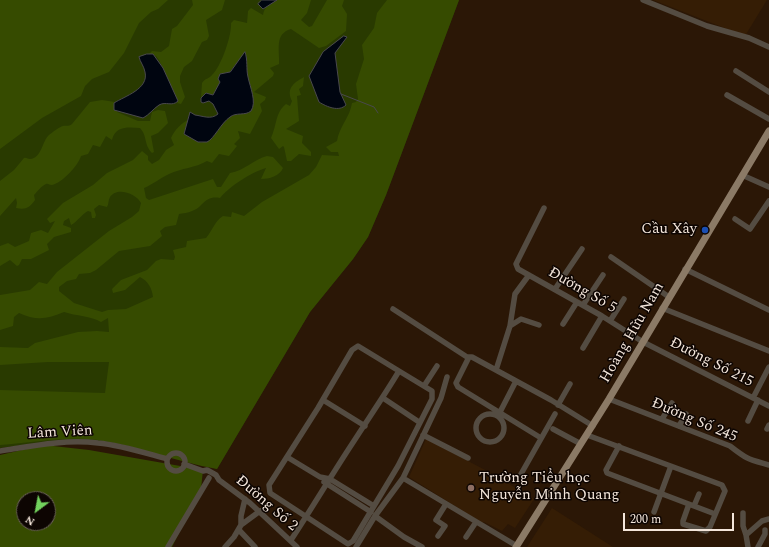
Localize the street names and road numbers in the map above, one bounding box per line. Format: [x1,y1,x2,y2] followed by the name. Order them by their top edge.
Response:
[544,264,620,318] street label: Đường Số 5
[597,280,669,386] street label: Hoàng Hữu Nam
[666,334,756,392] street label: Đường Số 215
[648,395,740,447] street label: Đường Số 245
[27,422,93,444] street label: Lâm Viên
[231,472,301,536] street label: Đường Số 2

